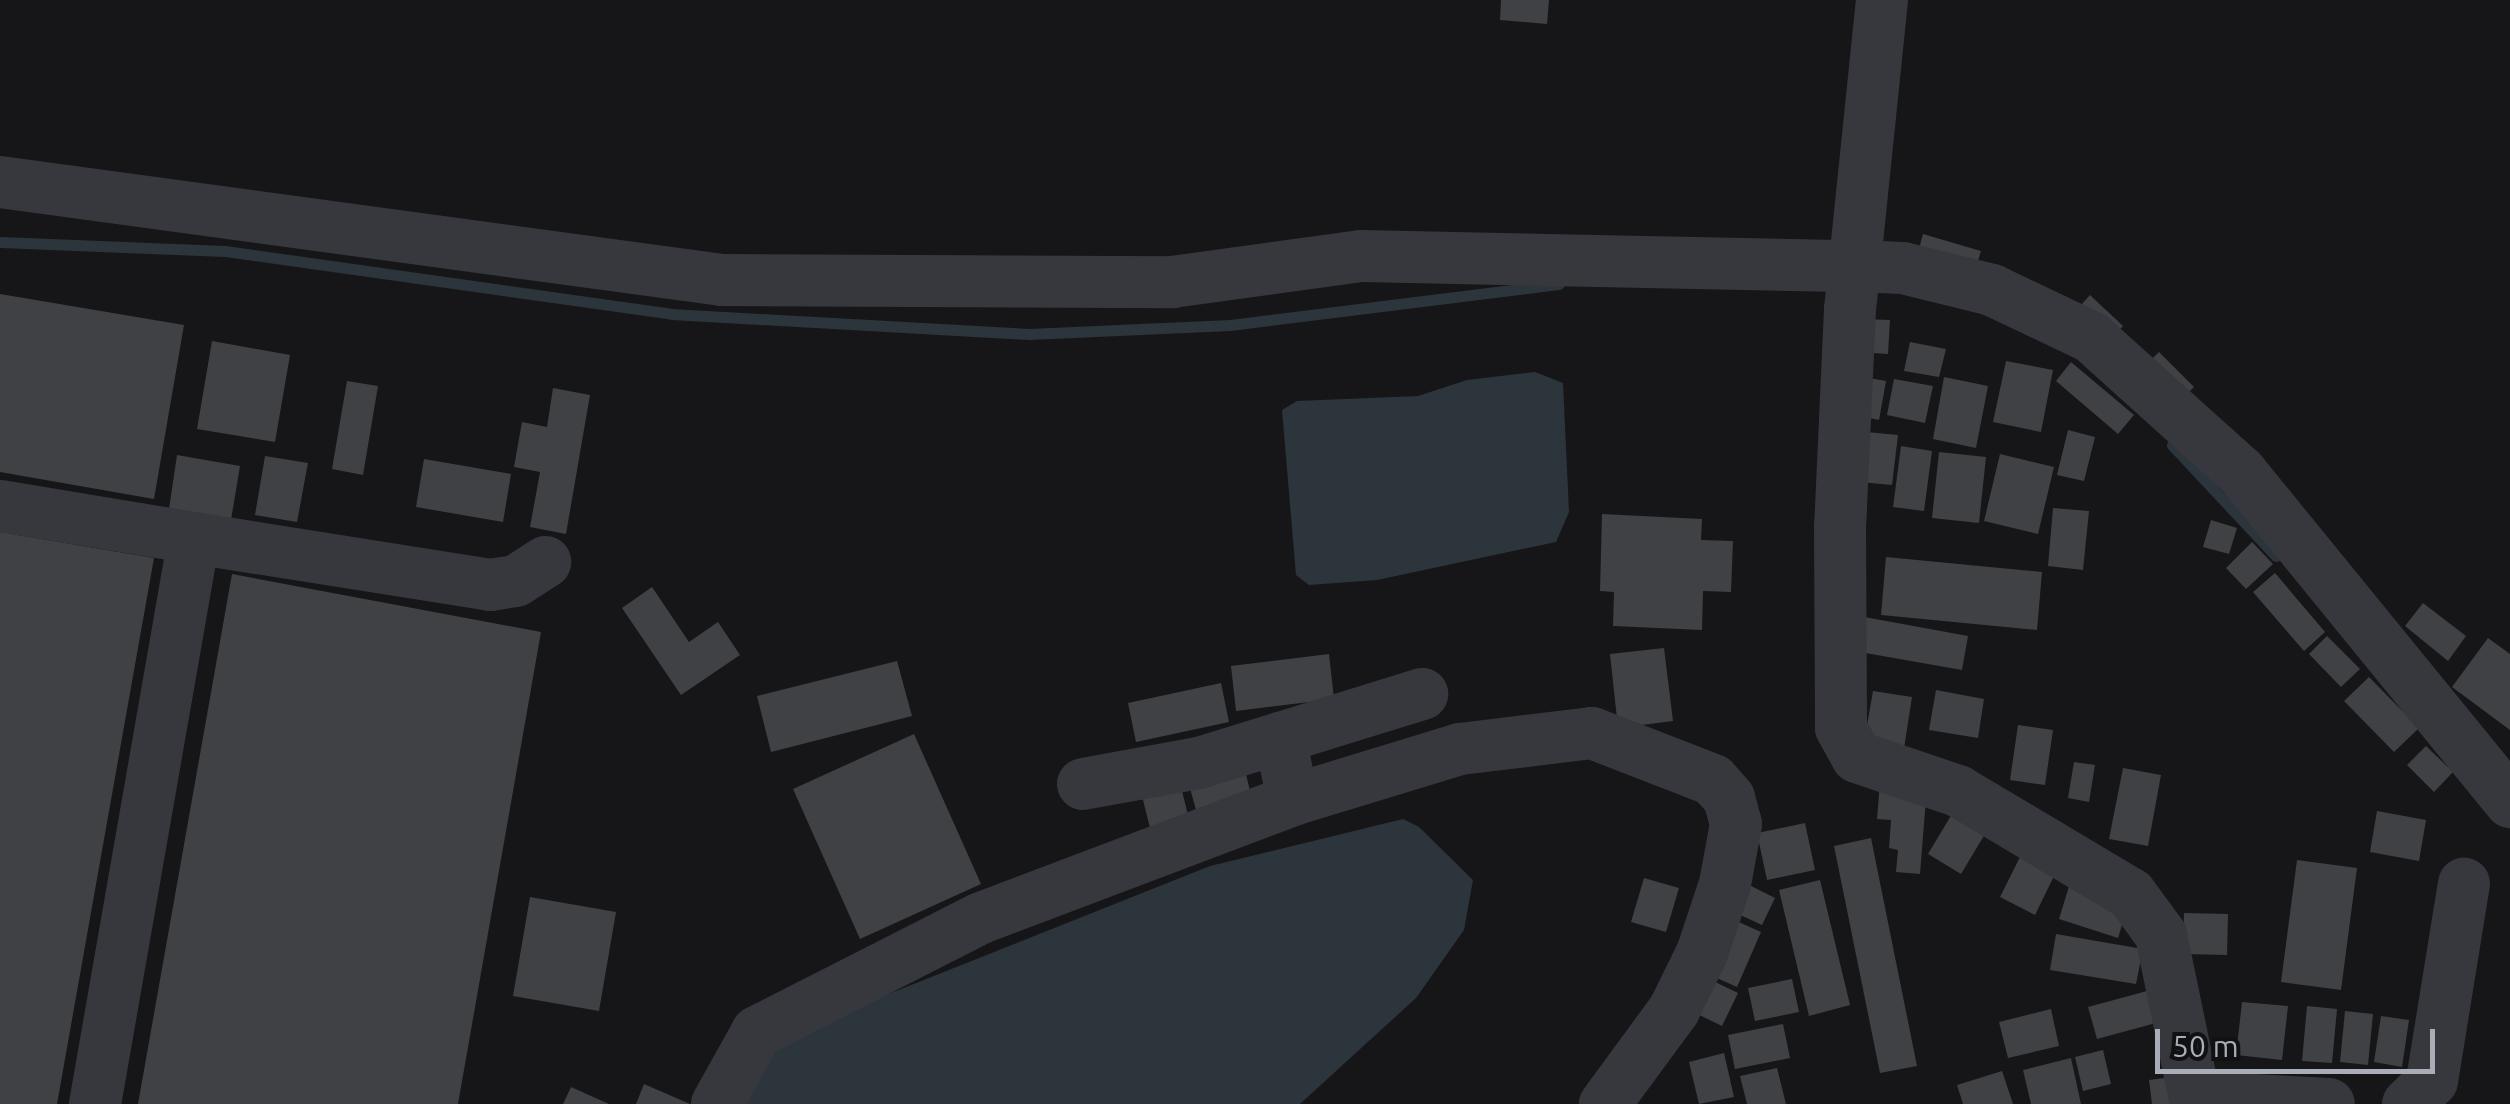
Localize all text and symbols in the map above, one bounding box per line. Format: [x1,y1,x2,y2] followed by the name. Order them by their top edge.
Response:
[2160,1009,2440,1071] scale bar
[2172,1029,2239,1063] text: 50 m

